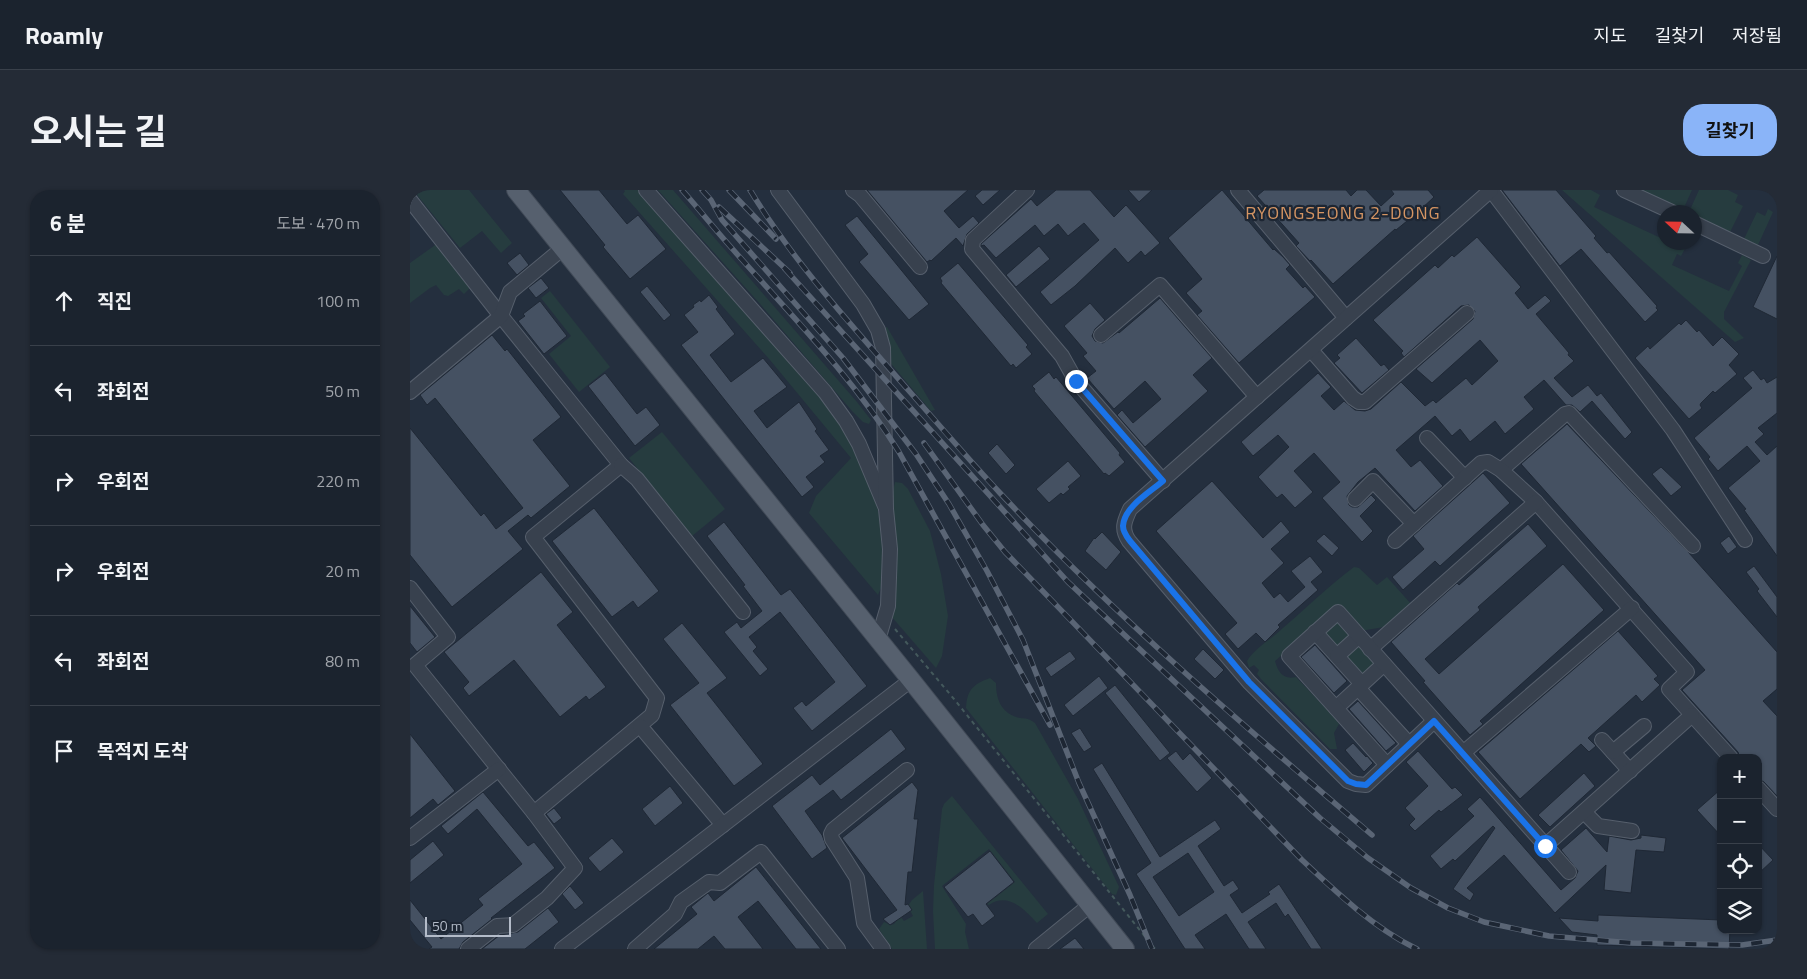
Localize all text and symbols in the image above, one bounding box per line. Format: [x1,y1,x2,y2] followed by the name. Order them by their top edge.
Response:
[25,17,103,53] text: Roamly
[1594,22,1627,49] text: 지도
[1655,22,1704,49] text: 길찾기
[1732,22,1782,49] text: 저장됨
[30,104,167,158] text: 오시는 길
[1683,104,1777,156] button: 길찾기
[1245,199,1441,226] district label: RYONGSEONG 2-DONG
[1657,205,1702,250] north arrow
[50,207,86,239] text: 6 분
[276,211,360,235] text: 도보 · 470 m
[97,286,132,315] text: 직진
[50,287,78,315] icon: ahead
[316,289,360,313] text: 100 m
[1065,370,1088,393] route end
[97,376,149,405] text: 좌회전
[50,377,78,405] icon: left
[325,379,360,403] text: 50 m
[97,466,149,495] text: 우회전
[50,467,78,495] icon: right
[316,469,360,493] text: 220 m
[97,556,149,585] text: 우회전
[50,557,78,585] icon: right
[325,559,360,583] text: 20 m
[97,646,149,675] text: 좌회전
[50,647,78,675] icon: left
[325,649,360,673] text: 80 m
[97,736,189,765] text: 목적지 도착
[50,737,78,765] icon: arrive
[1717,754,1762,934] map controls
[1717,754,1762,799] button: +
[1717,799,1762,844] button: −
[1534,835,1557,858] route start
[1717,844,1762,889] button: locate
[1717,889,1762,934] button: layers
[425,914,511,937] scale bar
[432,915,462,936] text: 50 m

